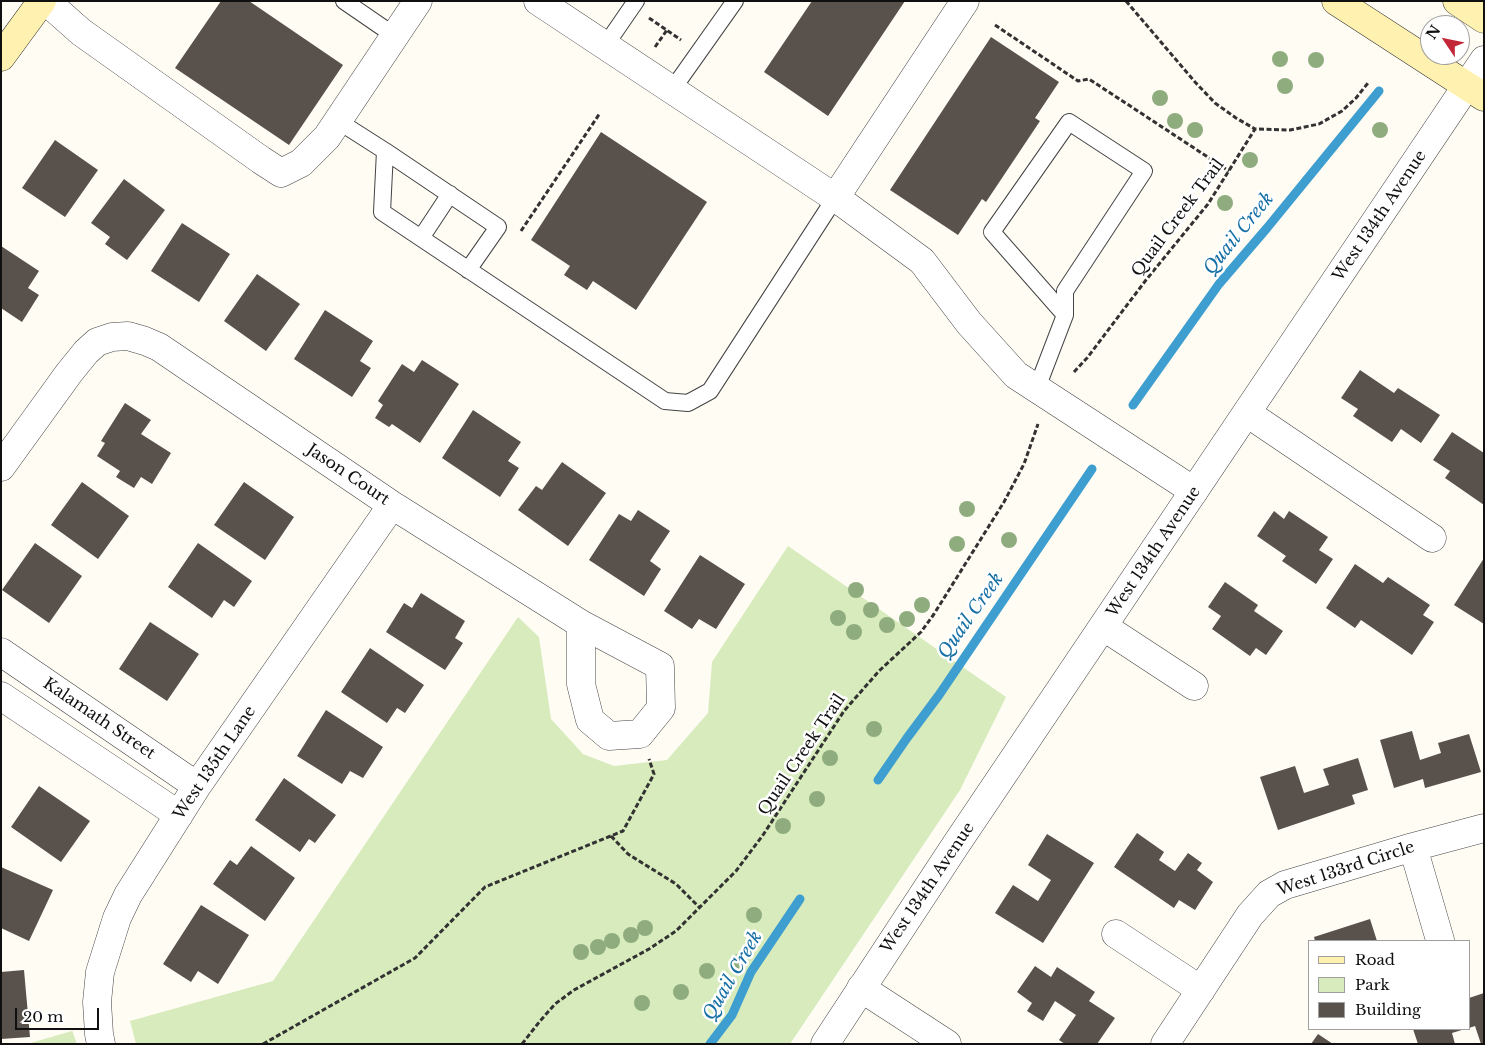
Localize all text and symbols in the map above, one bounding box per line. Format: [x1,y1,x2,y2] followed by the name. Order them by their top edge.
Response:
[1420,15,1470,65] north arrow
[1422,22,1445,43] text: N
[1329,147,1431,285] street label: West 134th Avenue
[1128,156,1228,280] street label: Quail Creek Trail
[1199,189,1279,279] water label: Quail Creek
[303,440,393,510] street label: Jason Court
[1103,483,1205,621] street label: West 134th Avenue
[934,569,1008,663] water label: Quail Creek
[39,674,159,764] street label: Kalamath Street
[754,691,850,819] street label: Quail Creek Trail
[170,702,260,824] street label: West 135th Lane
[877,819,979,957] street label: West 134th Avenue
[1275,838,1417,900] street label: West 133rd Circle
[699,928,767,1024] water label: Quail Creek
[1308,940,1470,1030] legend
[1355,950,1395,969] text: Road
[1355,975,1390,994] text: Park
[18,998,101,1030] scale bar
[1355,1000,1421,1019] text: Building
[23,1007,63,1026] text: 20 m

